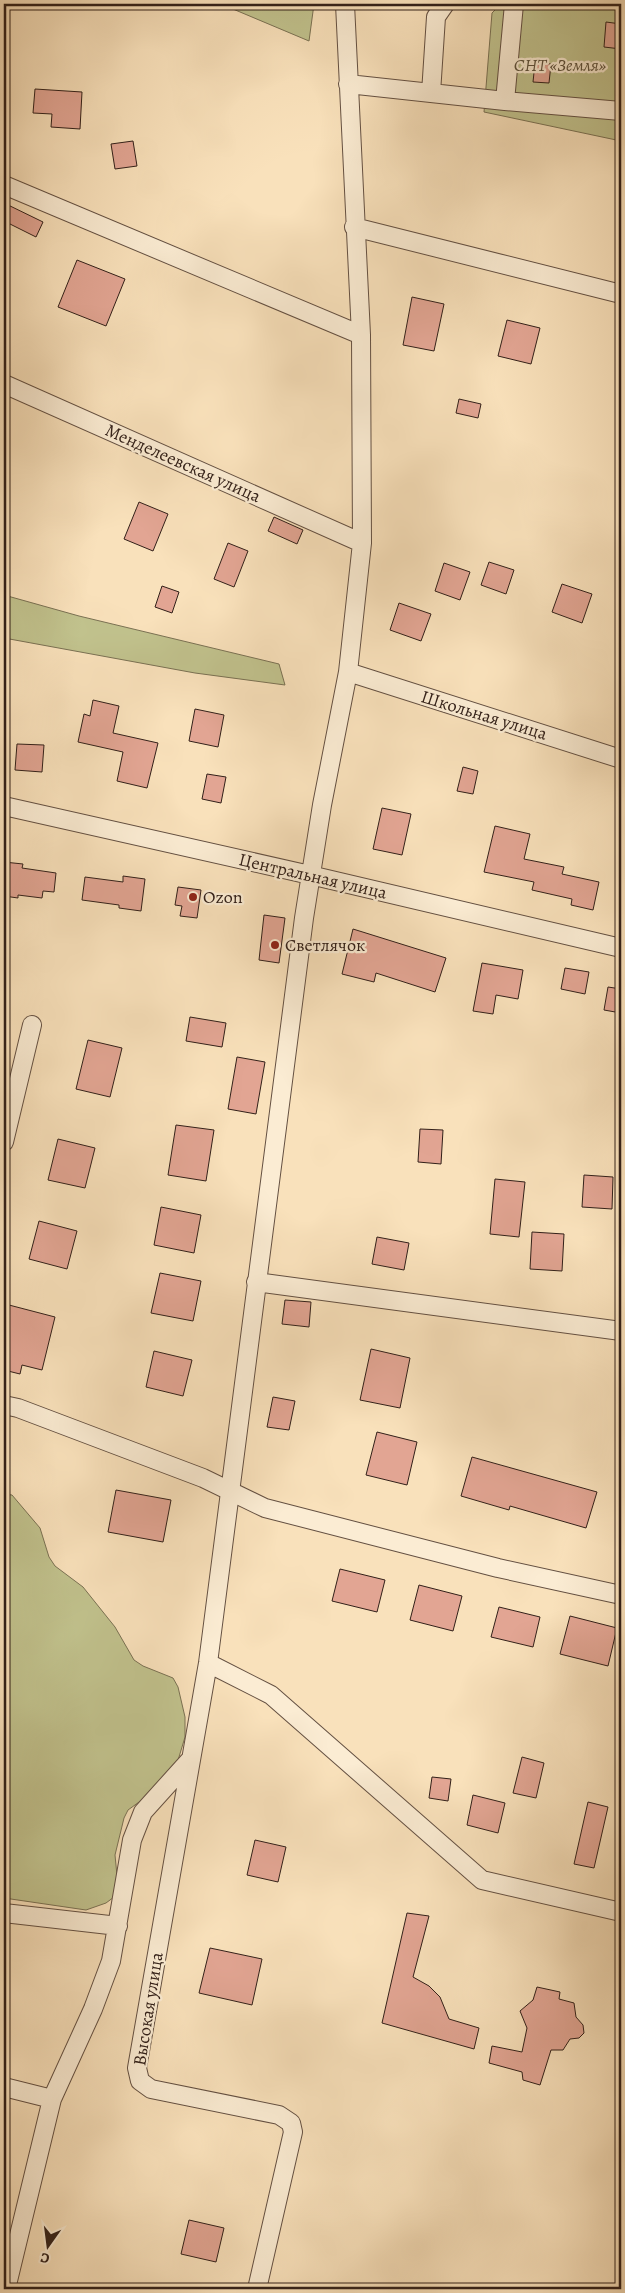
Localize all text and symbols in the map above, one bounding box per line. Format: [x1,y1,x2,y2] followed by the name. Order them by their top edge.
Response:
[514,53,607,77] park label: СНТ «Земля»
[101,418,265,508] street label: Менделеевская улица
[418,684,551,746] street label: Школьная улица
[237,847,390,905] street label: Центральная улица
[203,885,243,909] place label: Ozon
[187,891,199,903] marker: Ozon
[285,933,365,957] place label: Светлячок
[269,939,281,951] marker: Светлячок
[127,1950,169,2068] street label: Высокая улица
[22,2220,72,2270] north arrow
[38,2248,51,2268] text: С

